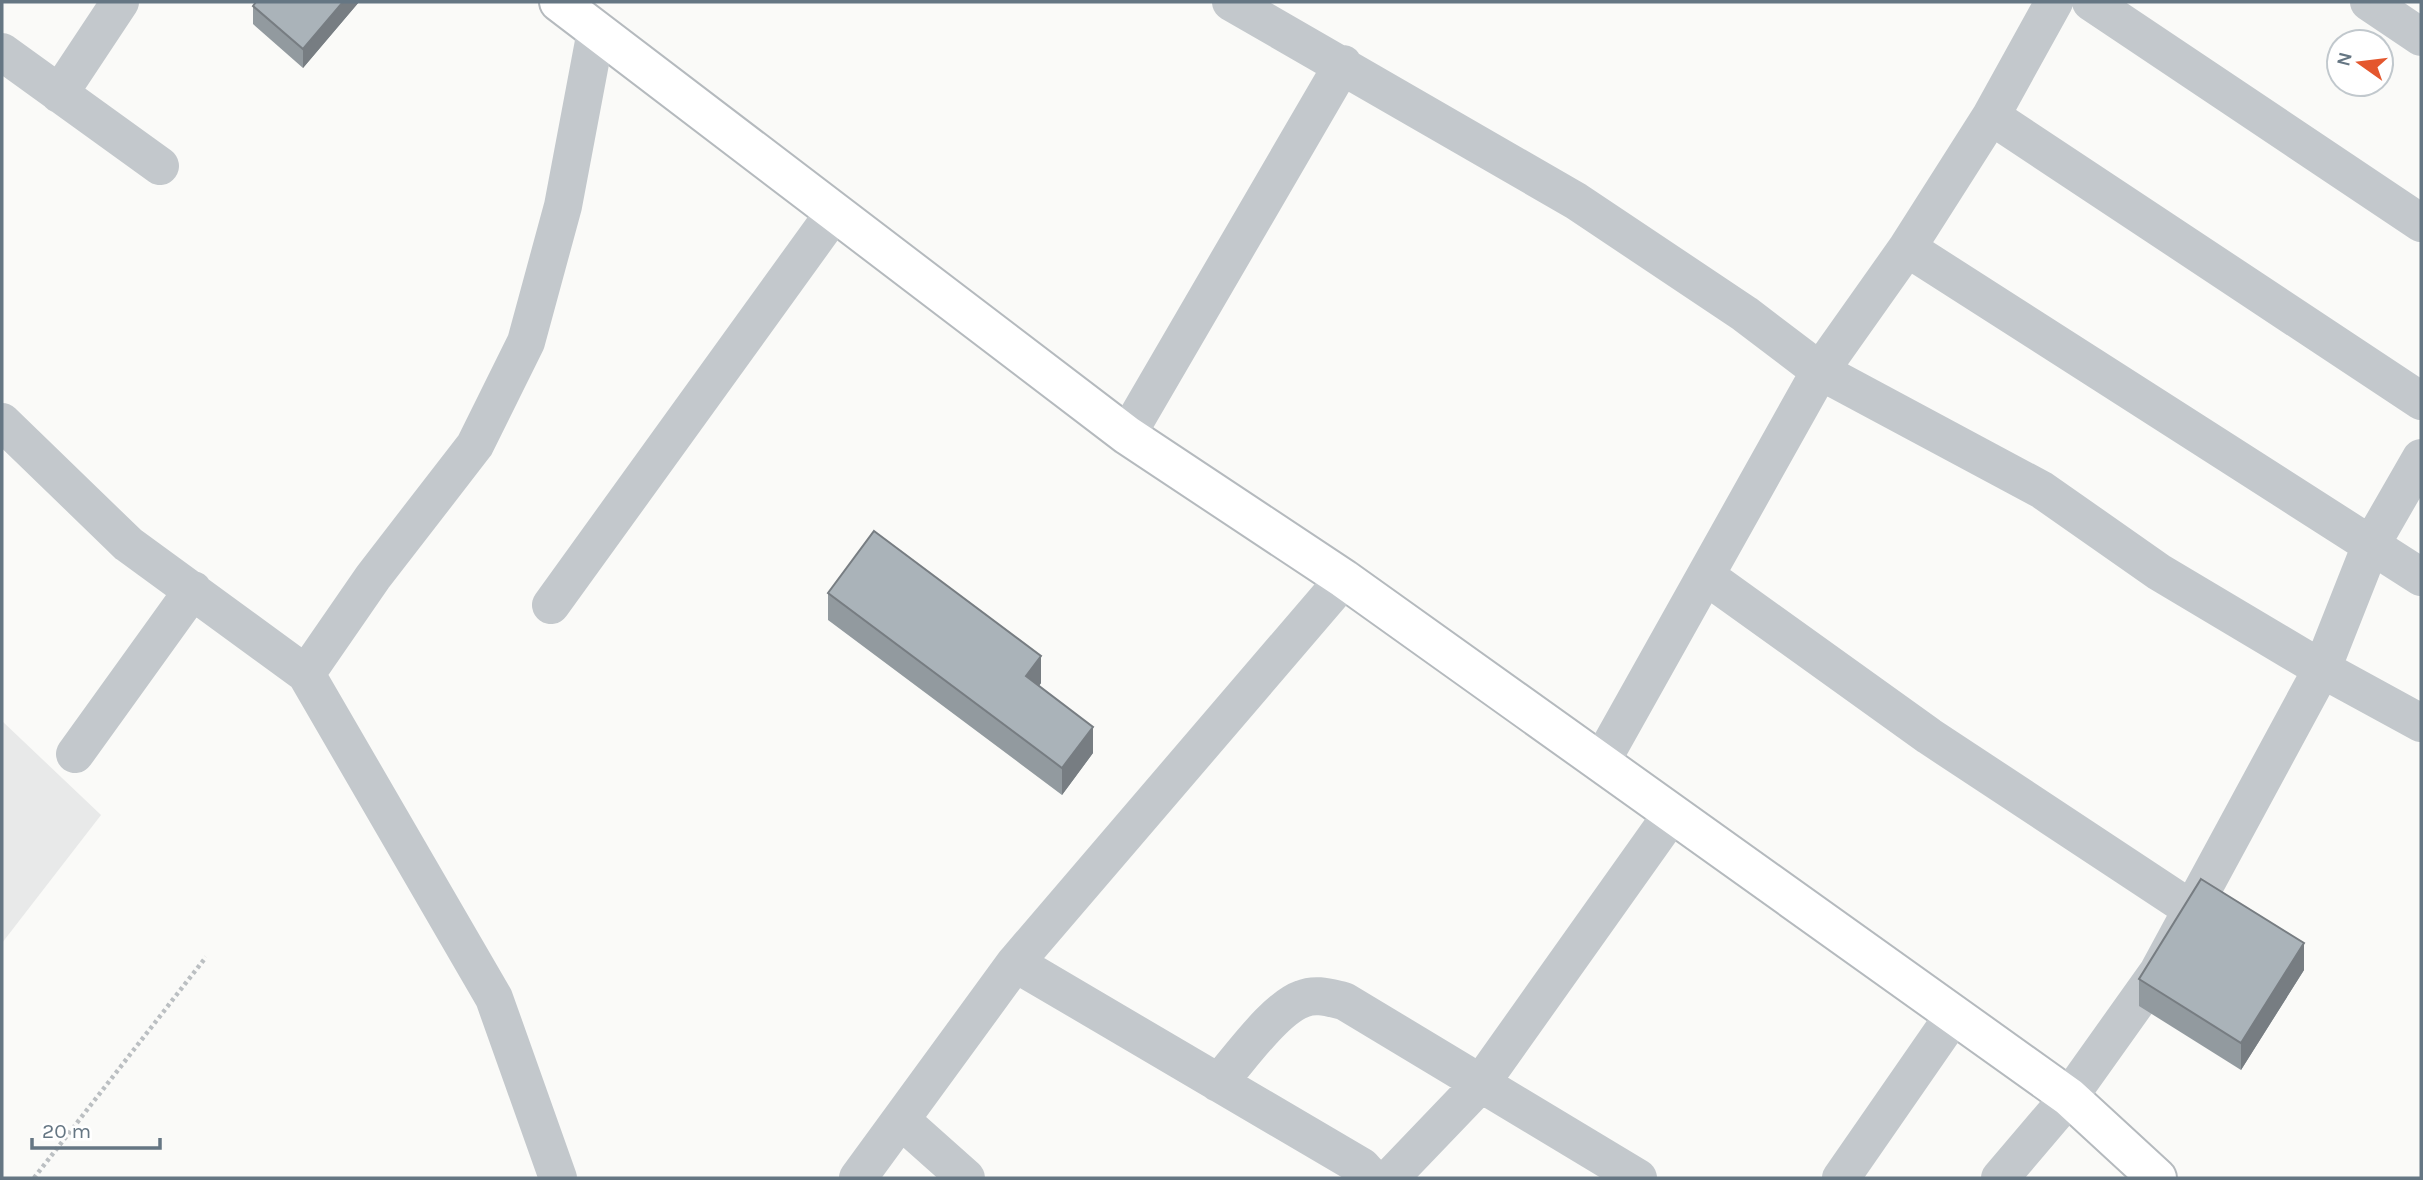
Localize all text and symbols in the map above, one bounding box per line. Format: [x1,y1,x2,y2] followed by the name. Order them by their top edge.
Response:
[2325,28,2395,98] north arrow
[2332,50,2357,68] text: N
[32,1106,159,1150] scale bar
[42,1119,91,1143] text: 20 m

